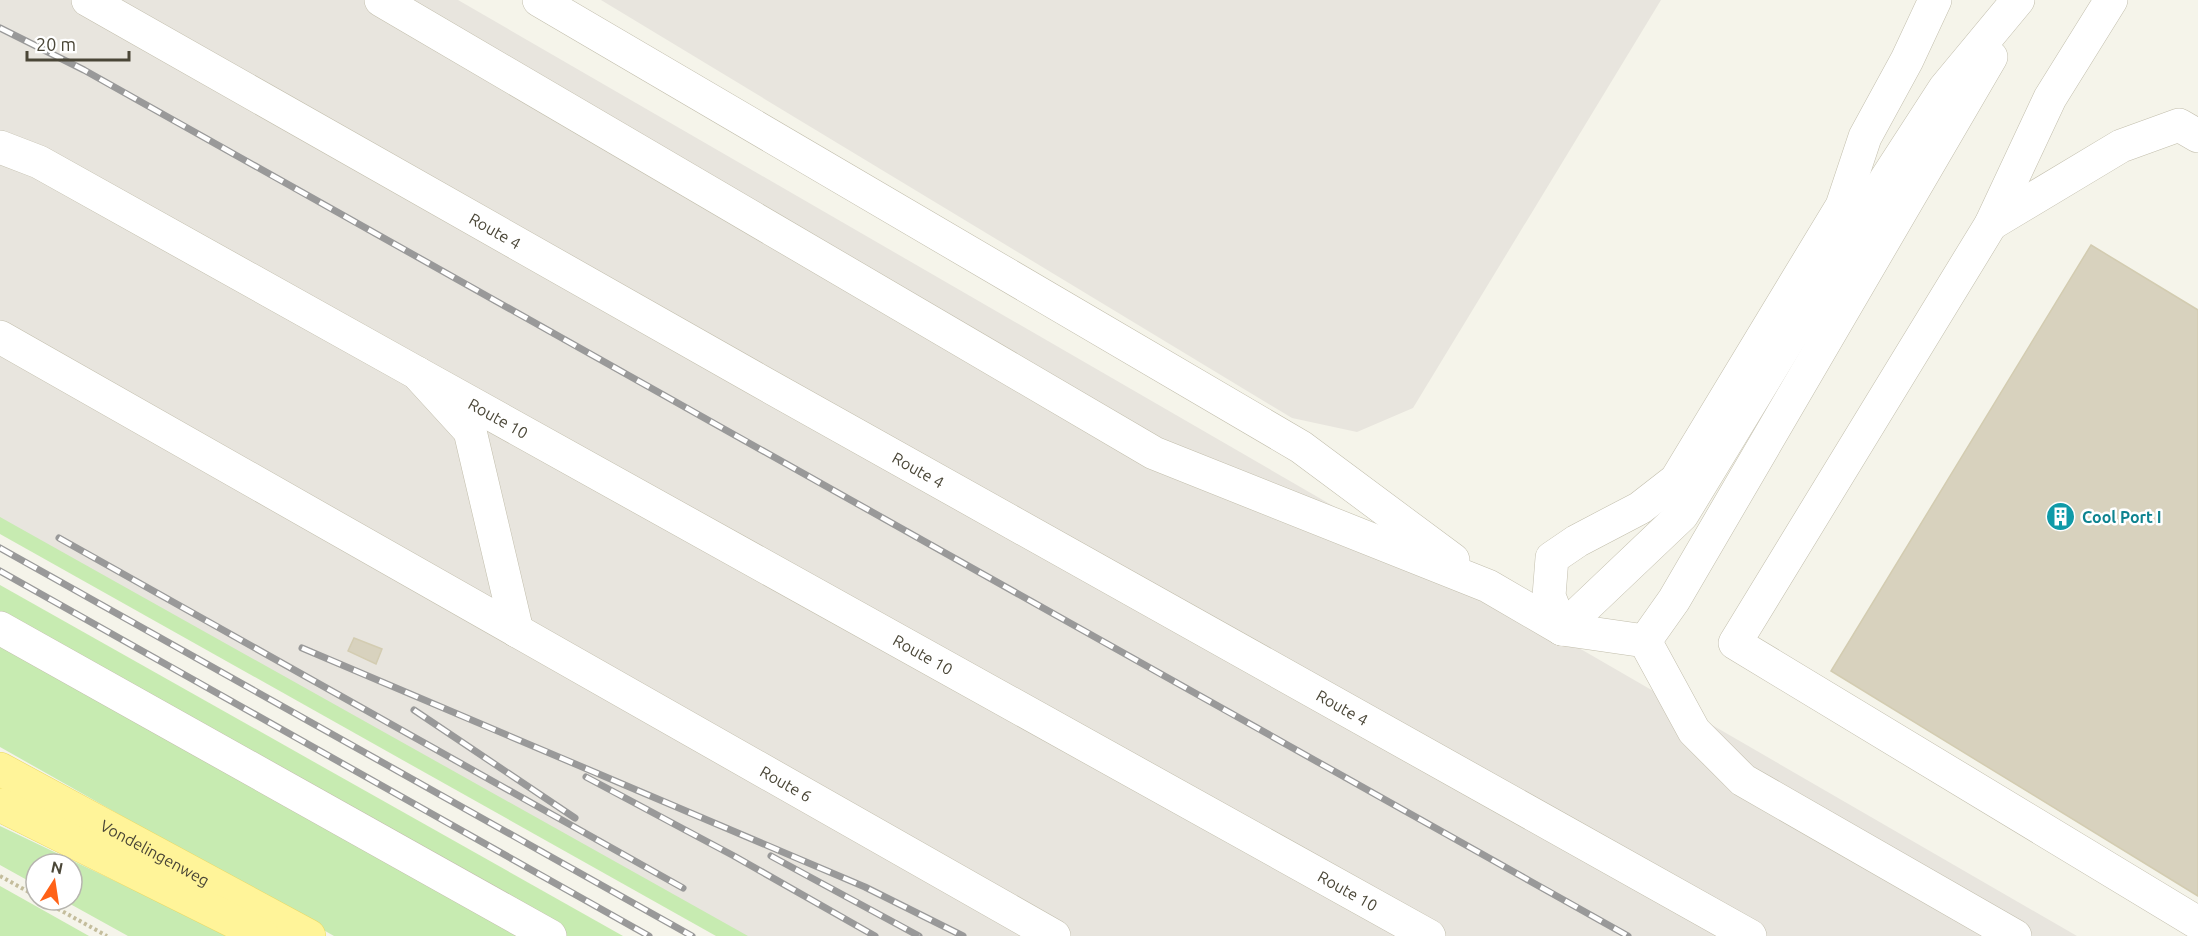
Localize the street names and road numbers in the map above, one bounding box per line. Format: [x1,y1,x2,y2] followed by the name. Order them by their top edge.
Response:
[466,209,524,253] street label: Route 4
[465,394,531,442] street label: Route 10
[889,448,947,491] street label: Route 4
[890,631,956,678] street label: Route 10
[1313,686,1371,729] street label: Route 4
[757,762,815,805] street label: Route 6
[97,816,212,889] street label: Vondelingenweg
[1315,867,1381,914] street label: Route 10

